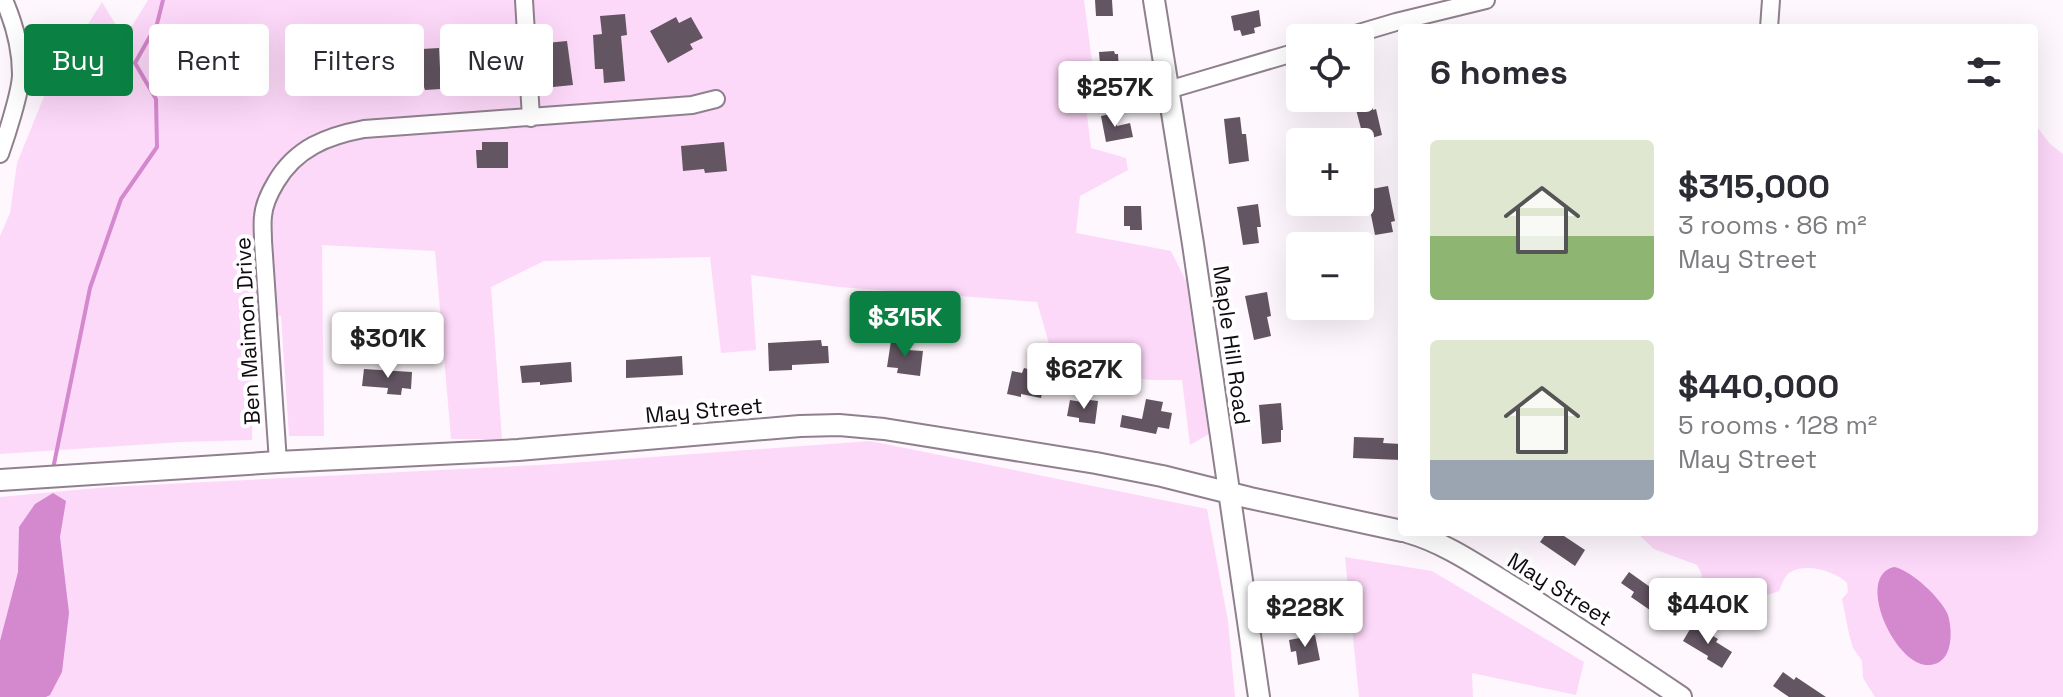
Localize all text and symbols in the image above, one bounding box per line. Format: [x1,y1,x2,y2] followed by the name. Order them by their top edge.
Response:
[24,24,133,96] chip: Buy
[149,24,269,96] chip: Rent
[285,24,424,96] chip: Filters
[440,24,553,96] chip: New
[1286,24,1374,320] map controls
[1286,24,1374,112] button: locate
[1962,50,2006,94] icon: filters
[1430,51,1568,94] text: 6 homes
[1059,61,1171,129] pin: $257K
[1076,70,1154,104] text: $257K
[1286,128,1374,216] button: +
[1678,165,1830,208] text: $315,000
[1494,172,1590,268] icon: home
[1678,208,1867,242] text: 3 rooms · 86 m²
[1286,232,1374,320] button: −
[228,236,266,426] street label: Ben Maimon Drive
[1678,242,1817,276] text: May Street
[1207,264,1257,426] street label: Maple Hill Road
[849,291,961,359] pin: $315K
[868,300,942,334] text: $315K
[332,312,444,380] pin: $301K
[350,321,426,355] text: $301K
[1028,343,1140,411] pin: $627K
[1045,352,1123,386] text: $627K
[1678,365,1839,408] text: $440,000
[1494,372,1590,468] icon: home
[644,391,764,429] street label: May Street
[1678,408,1877,442] text: 5 rooms · 128 m²
[1678,442,1817,476] text: May Street
[1503,546,1617,632] street label: May Street
[1652,578,1764,646] pin: $440K
[1249,581,1361,649] pin: $228K
[1667,587,1749,621] text: $440K
[1266,590,1344,624] text: $228K

